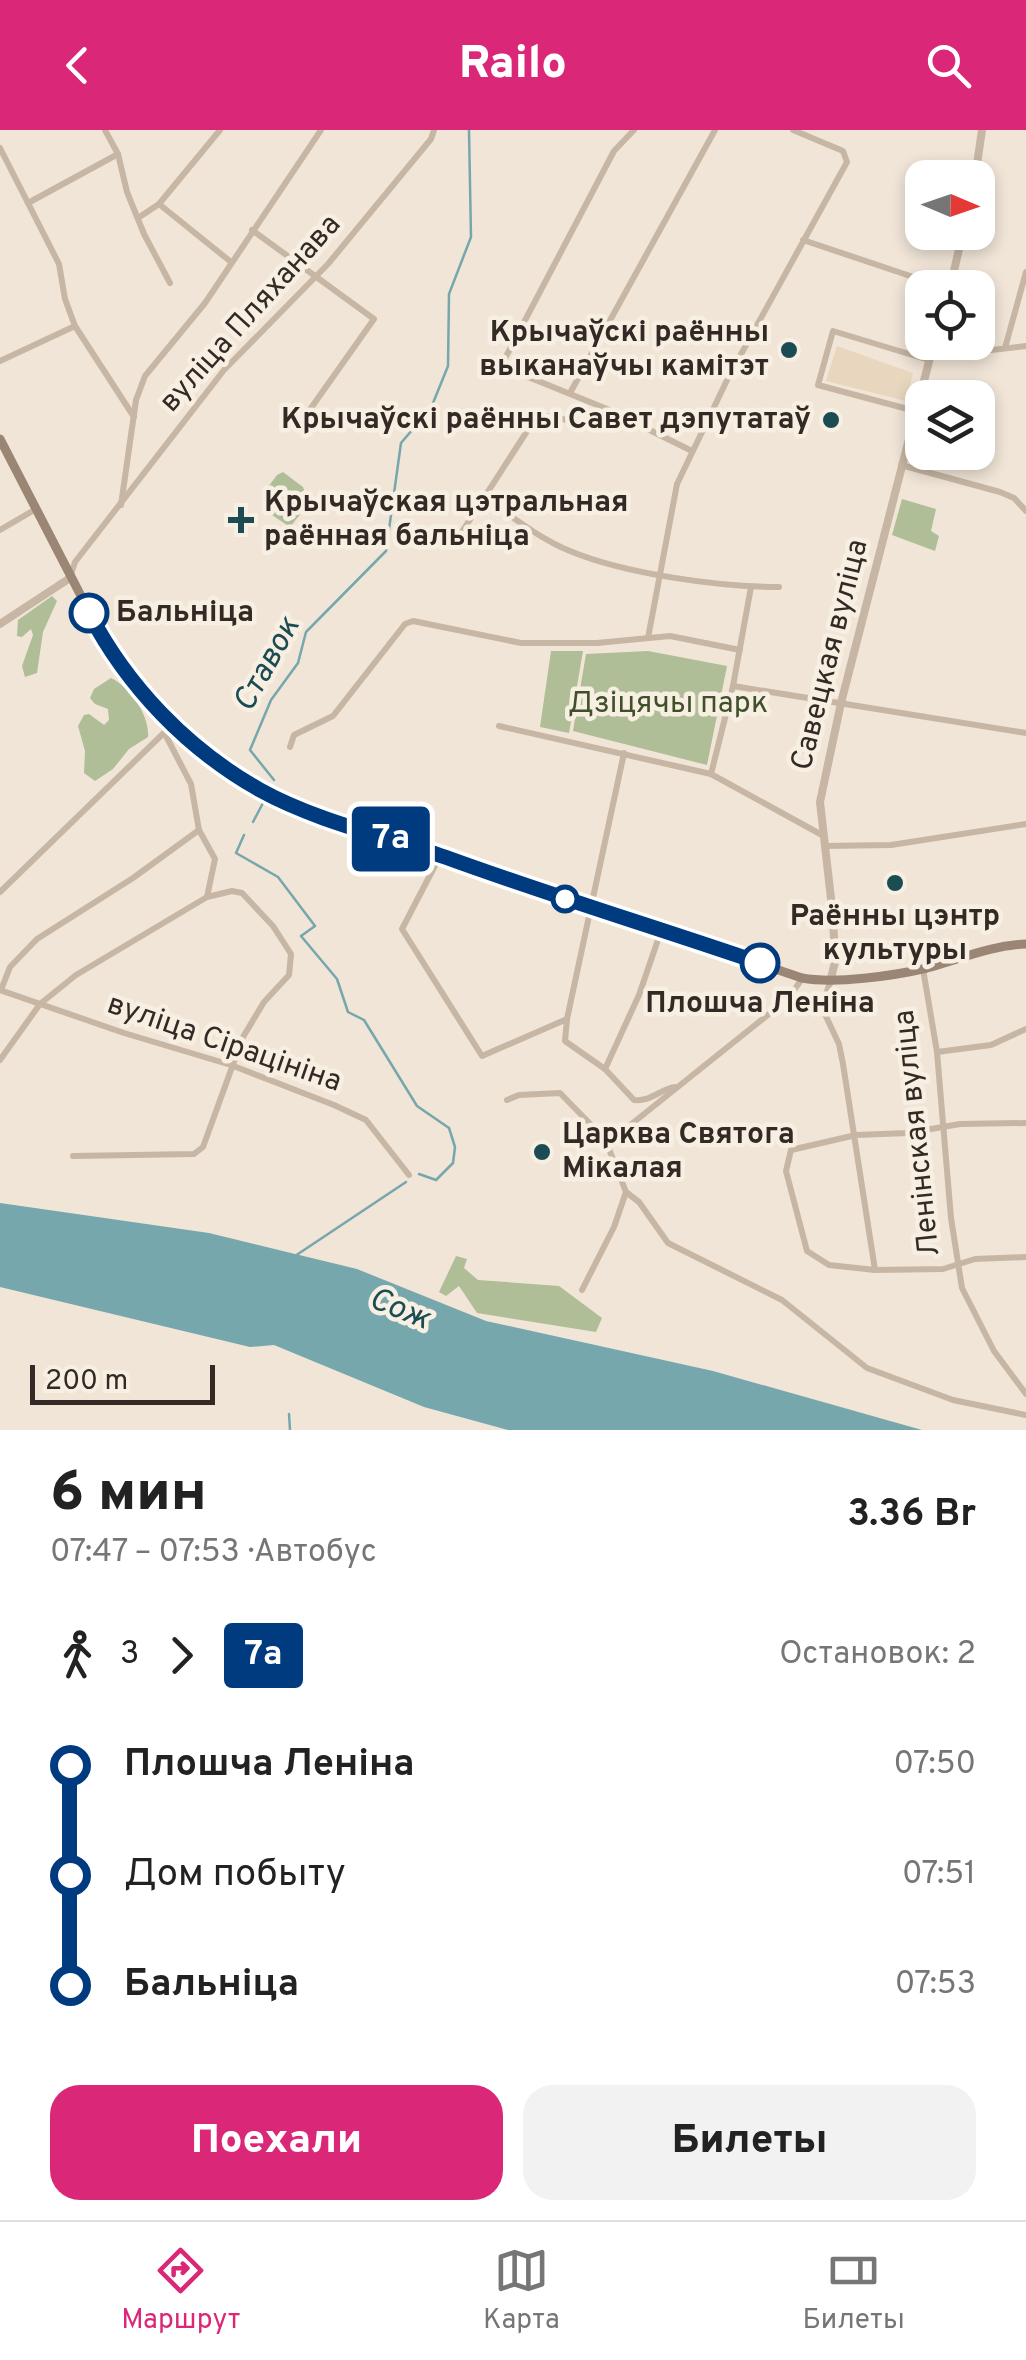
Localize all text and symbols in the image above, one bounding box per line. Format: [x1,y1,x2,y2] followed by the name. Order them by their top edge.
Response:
[459,37,567,94] text: Railo
[50,38,105,93] icon: back
[921,38,976,93] icon: search
[905,160,995,250] north arrow
[905,160,995,470] map controls
[152,207,350,421] street label: вуліца Пляханава
[905,270,995,360] button: locate
[479,315,769,386] place label: Крычаўскі раённы выканаўчы камітэт
[778,339,800,361] marker: Крычаўскі раённы выканаўчы камітэт
[905,380,995,470] button: layers
[281,402,811,439] place label: Крычаўскі раённы Савет дэпутатаў
[820,409,842,431] marker: Крычаўскі раённы Савет дэпутатаў
[264,485,629,556] place label: Крычаўская цэтральная раённая бальніца
[228,507,254,533] marker: Крычаўская цэтральная раённая бальніца
[784,536,878,774] street label: Савецкая вуліца
[70,594,108,632] marker: Бальніца
[116,595,254,632] place label: Бальніца
[226,610,311,720] water label: Ставок
[568,686,768,723] park label: Дзіцячы парк
[346,806,436,872] line badge: 7а
[372,817,410,861] text: 7а
[884,872,906,894] marker: Раённы цэнтр культуры
[552,886,578,912] unlabelled marker
[790,899,1000,970] place label: Раённы цэнтр культуры
[741,944,779,982] marker: Плошча Леніна
[645,986,875,1023] place label: Плошча Леніна
[102,987,346,1101] street label: вуліца Сірацініна
[887,1008,949,1258] street label: Ленінская вуліца
[562,1117,795,1188] place label: Царква Святога Мікалая
[531,1141,553,1163] marker: Царква Святога Мікалая
[363,1280,437,1341] water label: Сож
[30,1360,215,1404] scale bar
[45,1364,128,1400] text: 200 m
[50,1460,207,1530] text: 6 мин
[847,1491,976,1540] text: 3.36 Br
[50,1533,377,1573] text: 07:47 – 07:53 · Автобус
[50,1628,105,1683] icon: walk
[154,1628,209,1683] icon: forward
[244,1633,283,1677] text: 7а
[120,1635,139,1675] text: 3
[779,1635,976,1675] text: Остановок: 2
[124,1741,414,1790] text: Плошча Леніна
[893,1745,976,1785] text: 07:50
[124,1851,346,1900] text: Дом побыту
[902,1855,976,1895] text: 07:51
[124,1961,299,2010] text: Бальніца
[895,1965,976,2005] text: 07:53
[50,2085,503,2200] button: Поехали
[523,2085,976,2200] button: Билеты
[121,2243,240,2339] tab: Маршрут
[483,2243,560,2339] tab: Карта
[802,2243,905,2339] tab: Билеты

